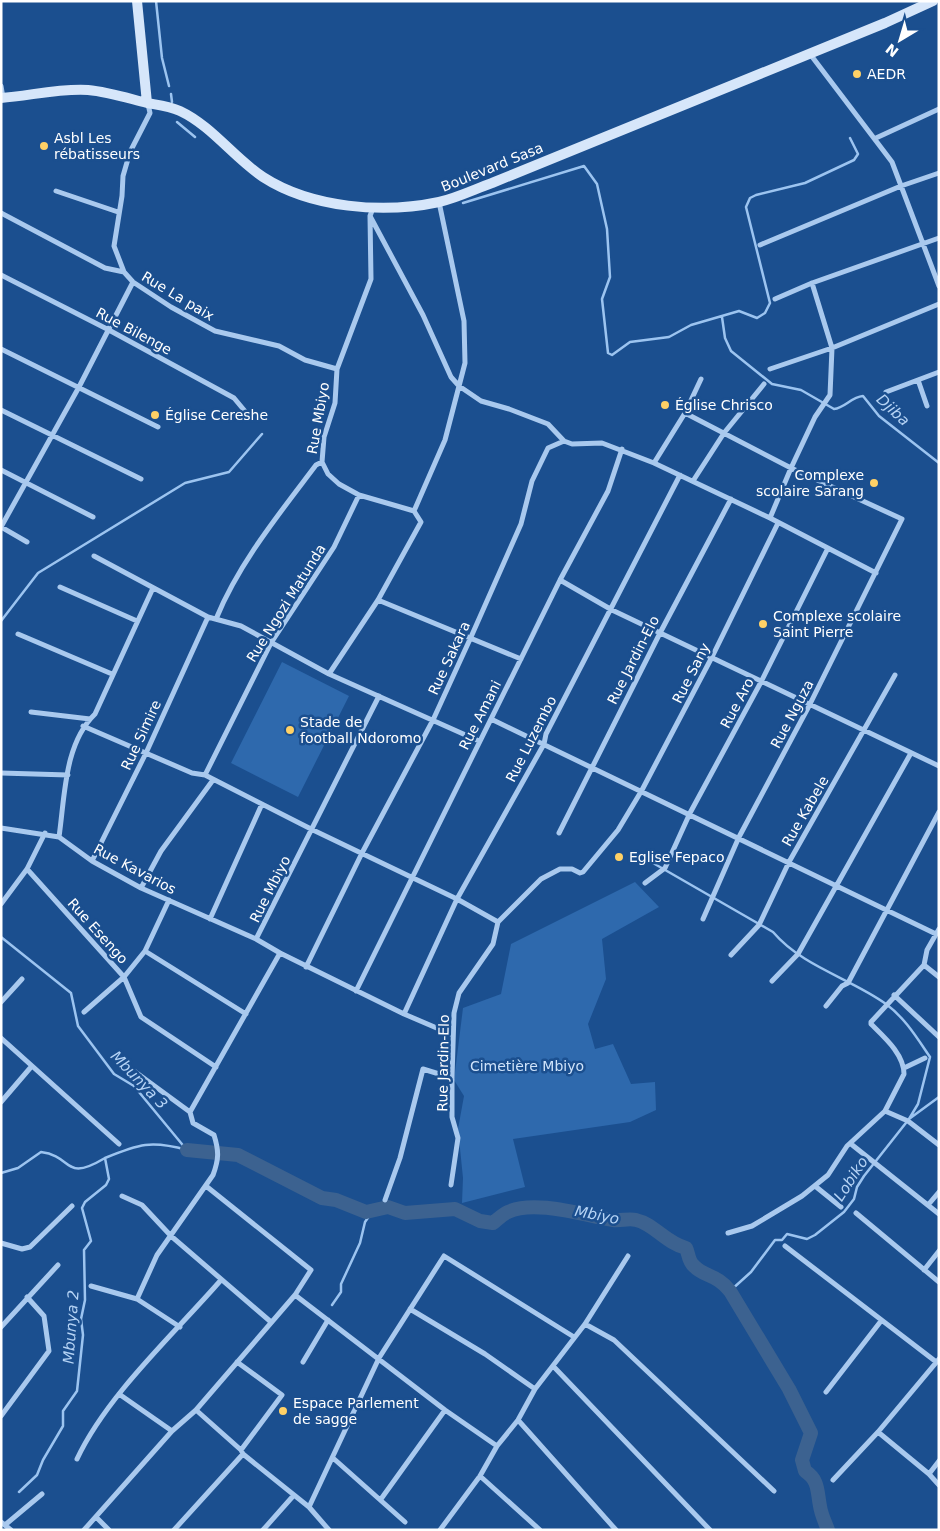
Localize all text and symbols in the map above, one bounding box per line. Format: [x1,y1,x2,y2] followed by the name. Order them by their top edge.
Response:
[875,15,925,65] north arrow
[882,40,902,60] text: N
[867,66,906,82] place label: AEDR
[851,68,863,80] marker: AEDR
[54,130,140,162] place label: Asbl Les rébatisseurs
[439,139,545,195] street label: Boulevard Sasa
[38,140,50,152] marker: Asbl Les rébatisseurs
[139,268,217,324] street label: Rue La paix
[93,304,175,358] street label: Rue Bilenge
[304,381,332,455] street label: Rue Mbiyo
[873,390,913,430] water label: Djiba
[675,397,773,413] place label: Église Chrisco
[659,399,671,411] marker: Église Chrisco
[165,407,268,423] place label: Église Cereshe
[149,409,161,421] marker: Église Cereshe
[756,467,864,499] place label: Complexe scolaire Sarang
[868,477,880,489] marker: Complexe scolaire Sarang
[243,541,329,665] street label: Rue Ngozi Matunda
[773,608,901,640] place label: Complexe scolaire Saint Pierre
[604,613,662,707] street label: Rue Jardin-Elo
[757,618,769,630] marker: Complexe scolaire Saint Pierre
[425,619,473,697] street label: Rue Sakara
[669,640,713,706] street label: Rue Sany
[717,675,757,731] street label: Rue Aro
[767,677,817,751] street label: Rue Nguza
[456,678,504,752] street label: Rue Amani
[502,693,560,785] street label: Rue Luzembo
[118,697,164,773] street label: Rue Simire
[300,714,421,746] place label: Stade de football Ndoromo
[284,724,296,736] marker: Stade de football Ndoromo
[778,773,832,849] street label: Rue Kabele
[91,841,179,897] street label: Rue Kavarios
[629,849,725,865] place label: Eglise Fepaco
[613,851,625,863] marker: Eglise Fepaco
[246,853,294,925] street label: Rue Mbiyo
[65,895,131,967] street label: Rue Esengo
[434,1014,452,1112] street label: Rue Jardin-Elo
[107,1047,171,1113] water label: Mbunya 3
[470,1058,584,1074] park label: Cimetière Mbiyo
[830,1154,872,1204] water label: Lobiko
[573,1202,621,1228] water label: Mbiyo
[59,1290,83,1364] water label: Mbunya 2
[293,1395,419,1427] place label: Espace Parlement de sagge
[277,1405,289,1417] marker: Espace Parlement de sagge

